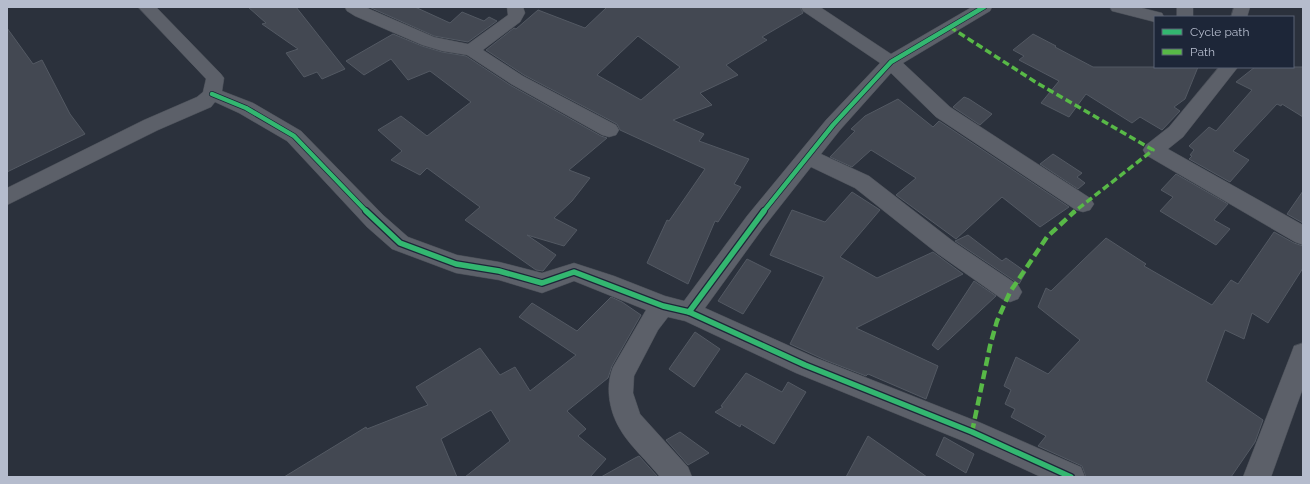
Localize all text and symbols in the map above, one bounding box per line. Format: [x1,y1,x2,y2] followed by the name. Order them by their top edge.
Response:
[1154,16,1294,68] legend
[1190,25,1249,39] text: Cycle path
[1190,45,1215,59] text: Path

